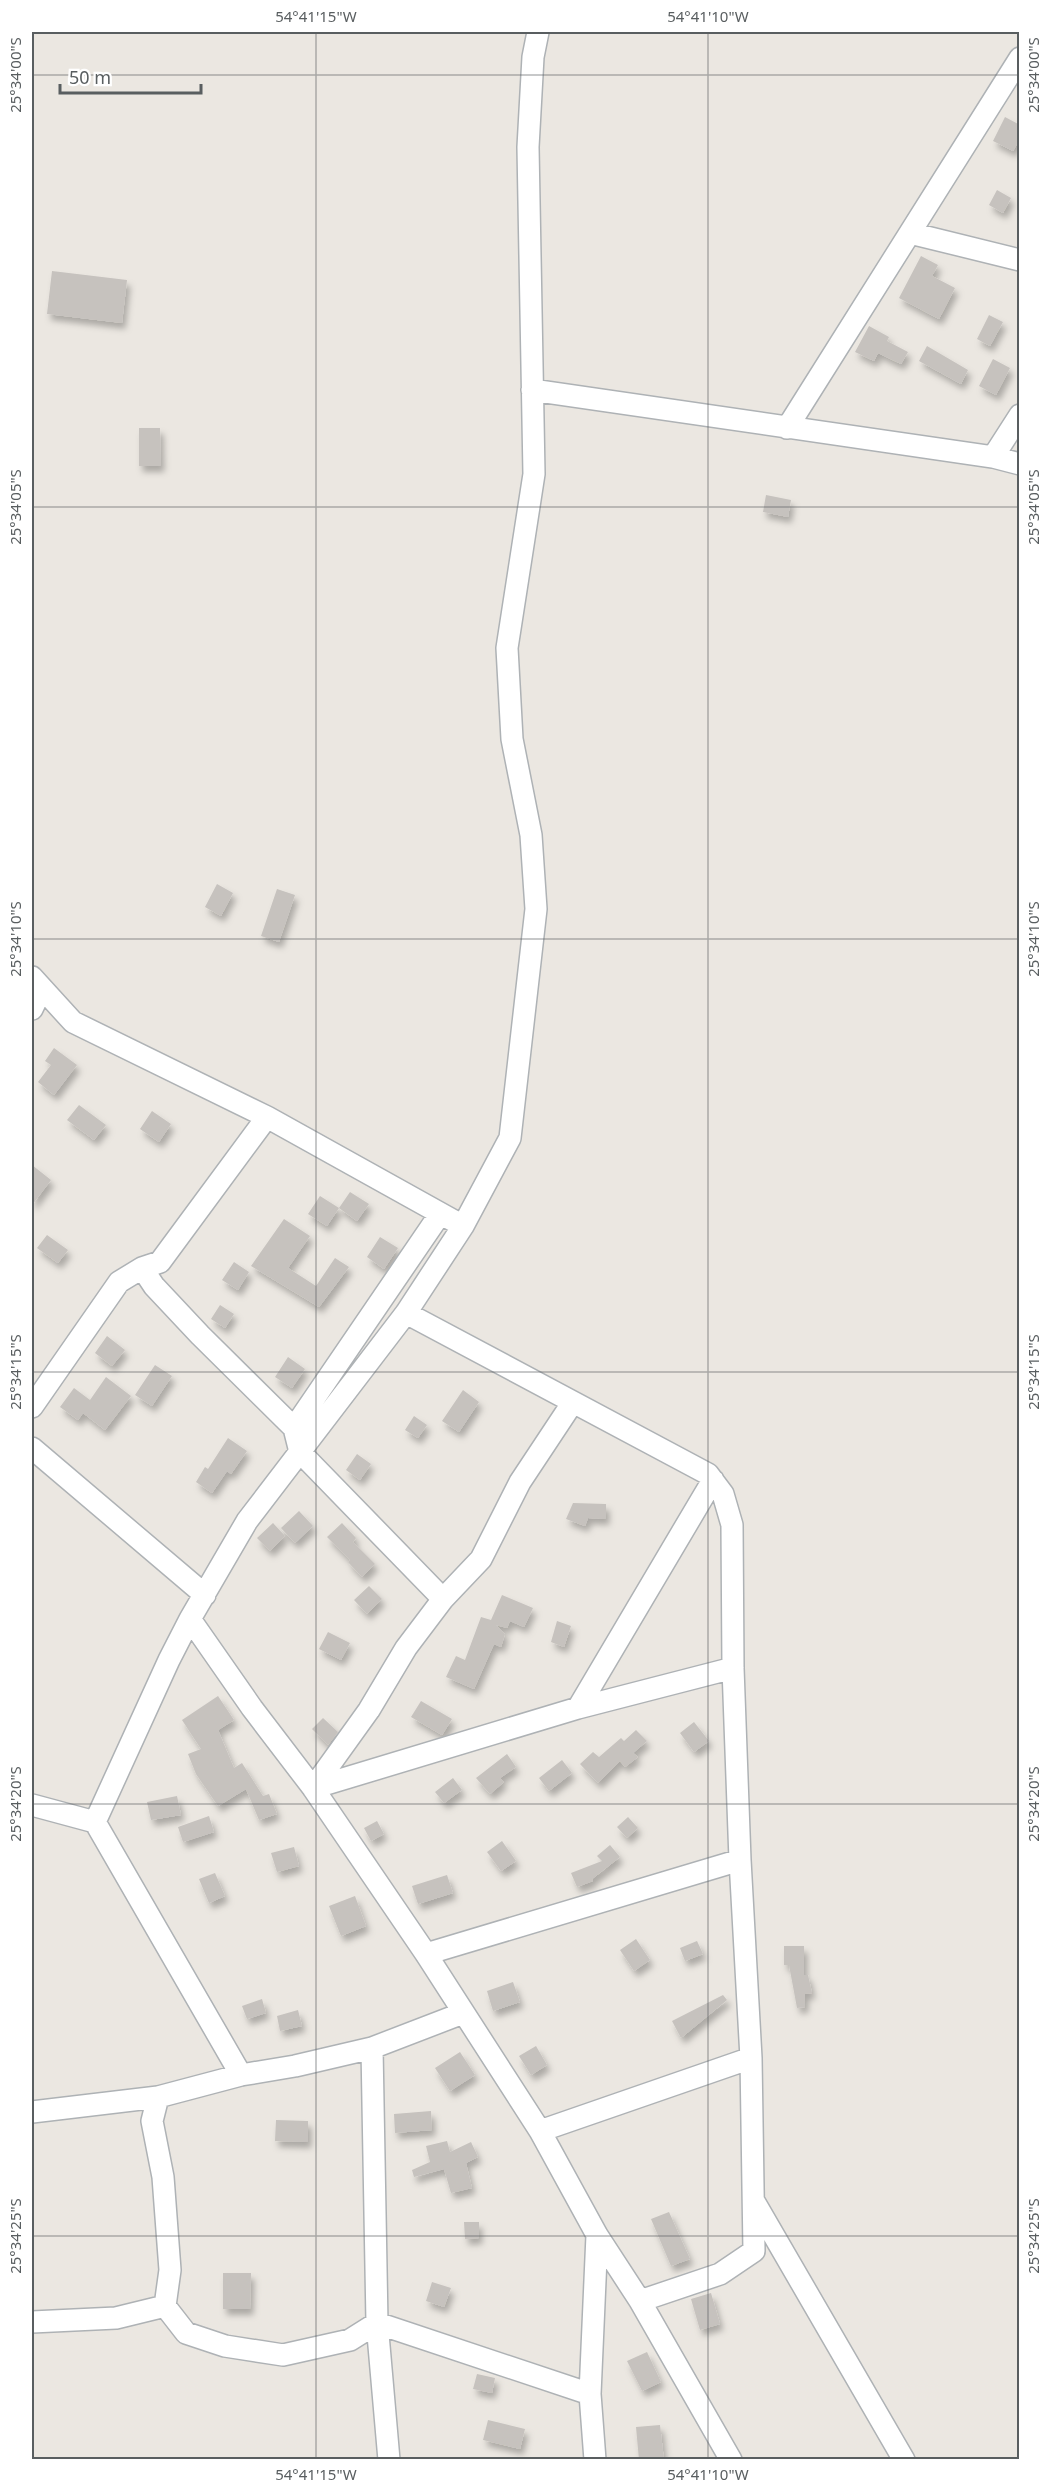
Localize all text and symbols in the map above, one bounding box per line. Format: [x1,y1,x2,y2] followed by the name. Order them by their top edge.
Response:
[275,6,357,26] text: 54°41'15"W
[667,6,749,26] text: 54°41'10"W
[5,37,25,113] text: 25°34'00"S
[1023,37,1043,113] text: 25°34'00"S
[60,57,201,95] scale bar
[69,65,111,89] text: 50 m
[5,469,25,545] text: 25°34'05"S
[1023,469,1043,545] text: 25°34'05"S
[5,901,25,977] text: 25°34'10"S
[1023,901,1043,977] text: 25°34'10"S
[5,1334,25,1410] text: 25°34'15"S
[1023,1334,1043,1410] text: 25°34'15"S
[5,1766,25,1842] text: 25°34'20"S
[1023,1766,1043,1842] text: 25°34'20"S
[5,2198,25,2274] text: 25°34'25"S
[1023,2198,1043,2274] text: 25°34'25"S
[275,2464,357,2484] text: 54°41'15"W
[667,2464,749,2484] text: 54°41'10"W

